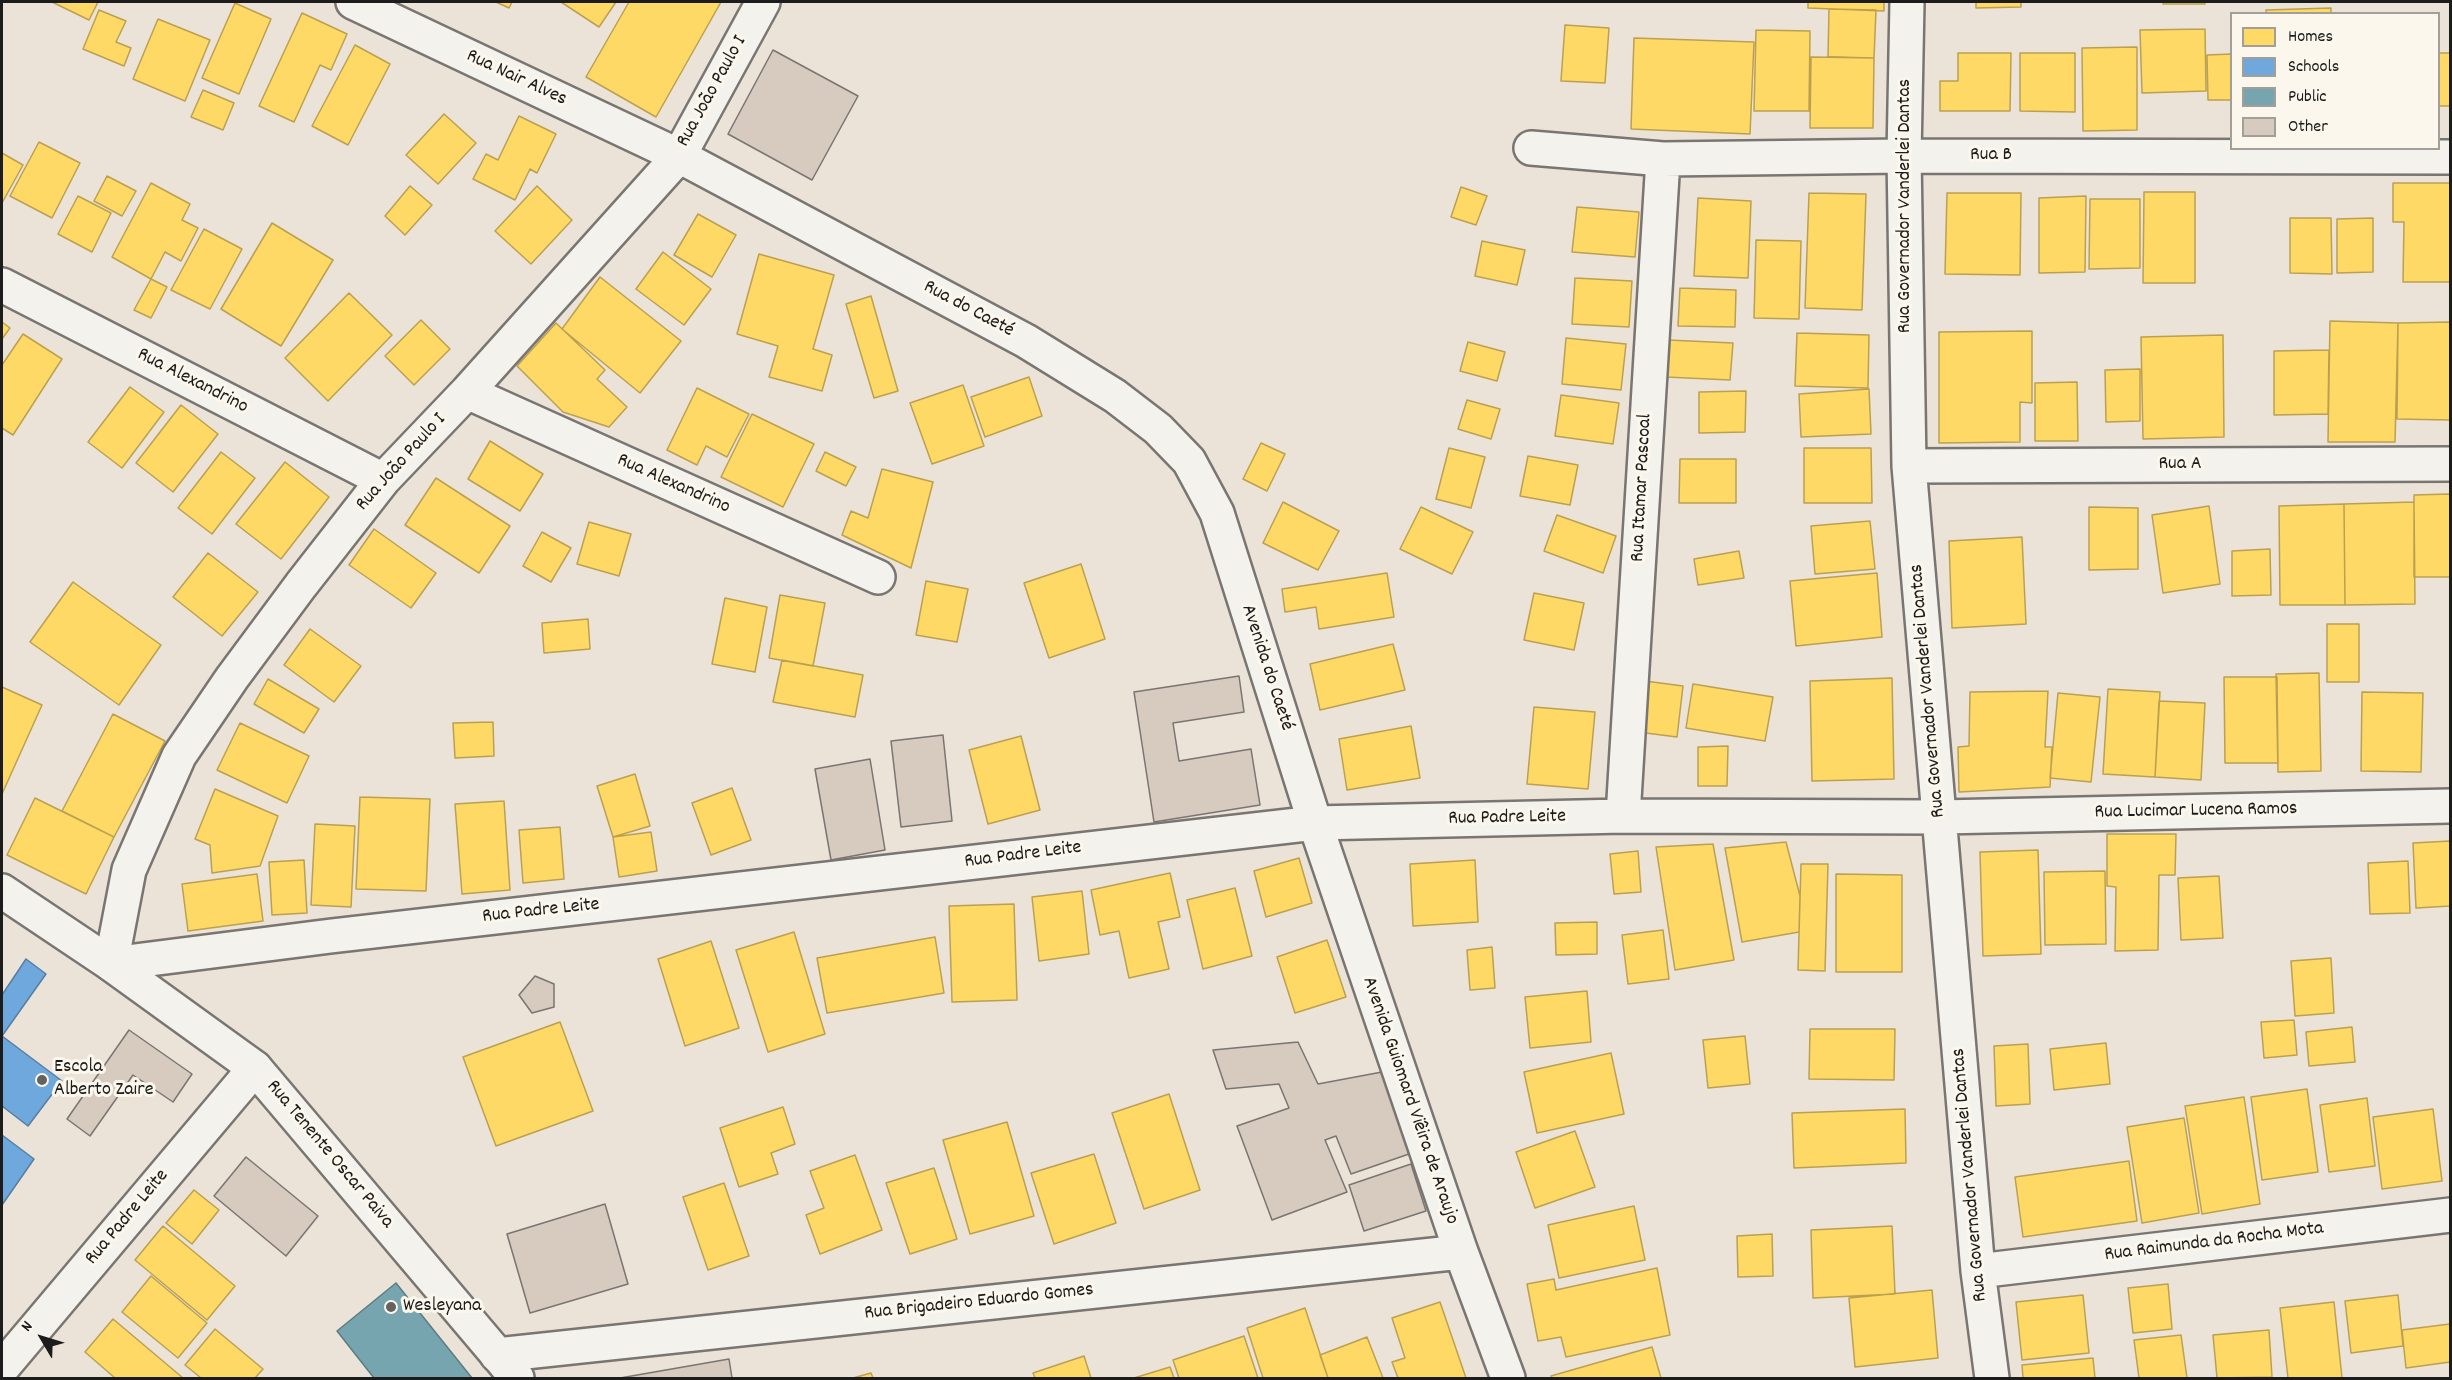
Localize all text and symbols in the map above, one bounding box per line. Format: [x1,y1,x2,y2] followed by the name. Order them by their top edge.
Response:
[2230,12,2440,150] legend
[2288,25,2333,50] text: Homes
[673,32,753,152] street label: Rua João Paulo I
[462,45,570,113] street label: Rua Nair Alves
[2288,55,2339,80] text: Schools
[1894,79,1918,333] street label: Rua Governador Vanderlei Dantas
[2288,85,2327,110] text: Public
[2288,115,2328,140] text: Other
[1970,144,2012,168] street label: Rua B
[919,276,1017,344] street label: Rua do Caeté
[132,344,252,420] street label: Rua Alexandrino
[352,409,452,517] street label: Rua João Paulo I
[1627,413,1659,563] street label: Rua Itamar Pascoal
[613,449,733,521] street label: Rua Alexandrino
[2158,453,2202,477] street label: Rua A
[1906,563,1952,819] street label: Rua Governador Vanderlei Dantas
[1234,602,1298,734] street label: Avenida do Caeté
[2094,798,2298,826] street label: Rua Lucimar Lucena Ramos
[1448,806,1566,832] street label: Rua Padre Leite
[963,837,1083,875] street label: Rua Padre Leite
[481,894,601,930] street label: Rua Padre Leite
[1355,974,1463,1228] street label: Avenida Guiomard Viêira de Araujo
[1948,1047,1994,1303] street label: Rua Governador Vanderlei Dantas
[54,1056,153,1103] place label: Escola Alberto Zaire
[35,1073,49,1087] marker: Escola Alberto Zaire
[260,1076,398,1234] street label: Rua Tenente Oscar Paiva
[81,1165,175,1271] street label: Rua Padre Leite
[2103,1218,2325,1268] street label: Rua Raimunda da Rocha Mota
[863,1279,1095,1327] street label: Rua Brigadeiro Eduardo Gomes
[403,1295,481,1319] place label: Wesleyana
[384,1300,398,1314] marker: Wesleyana
[12,1308,72,1368] north arrow
[16,1316,39,1337] text: N

